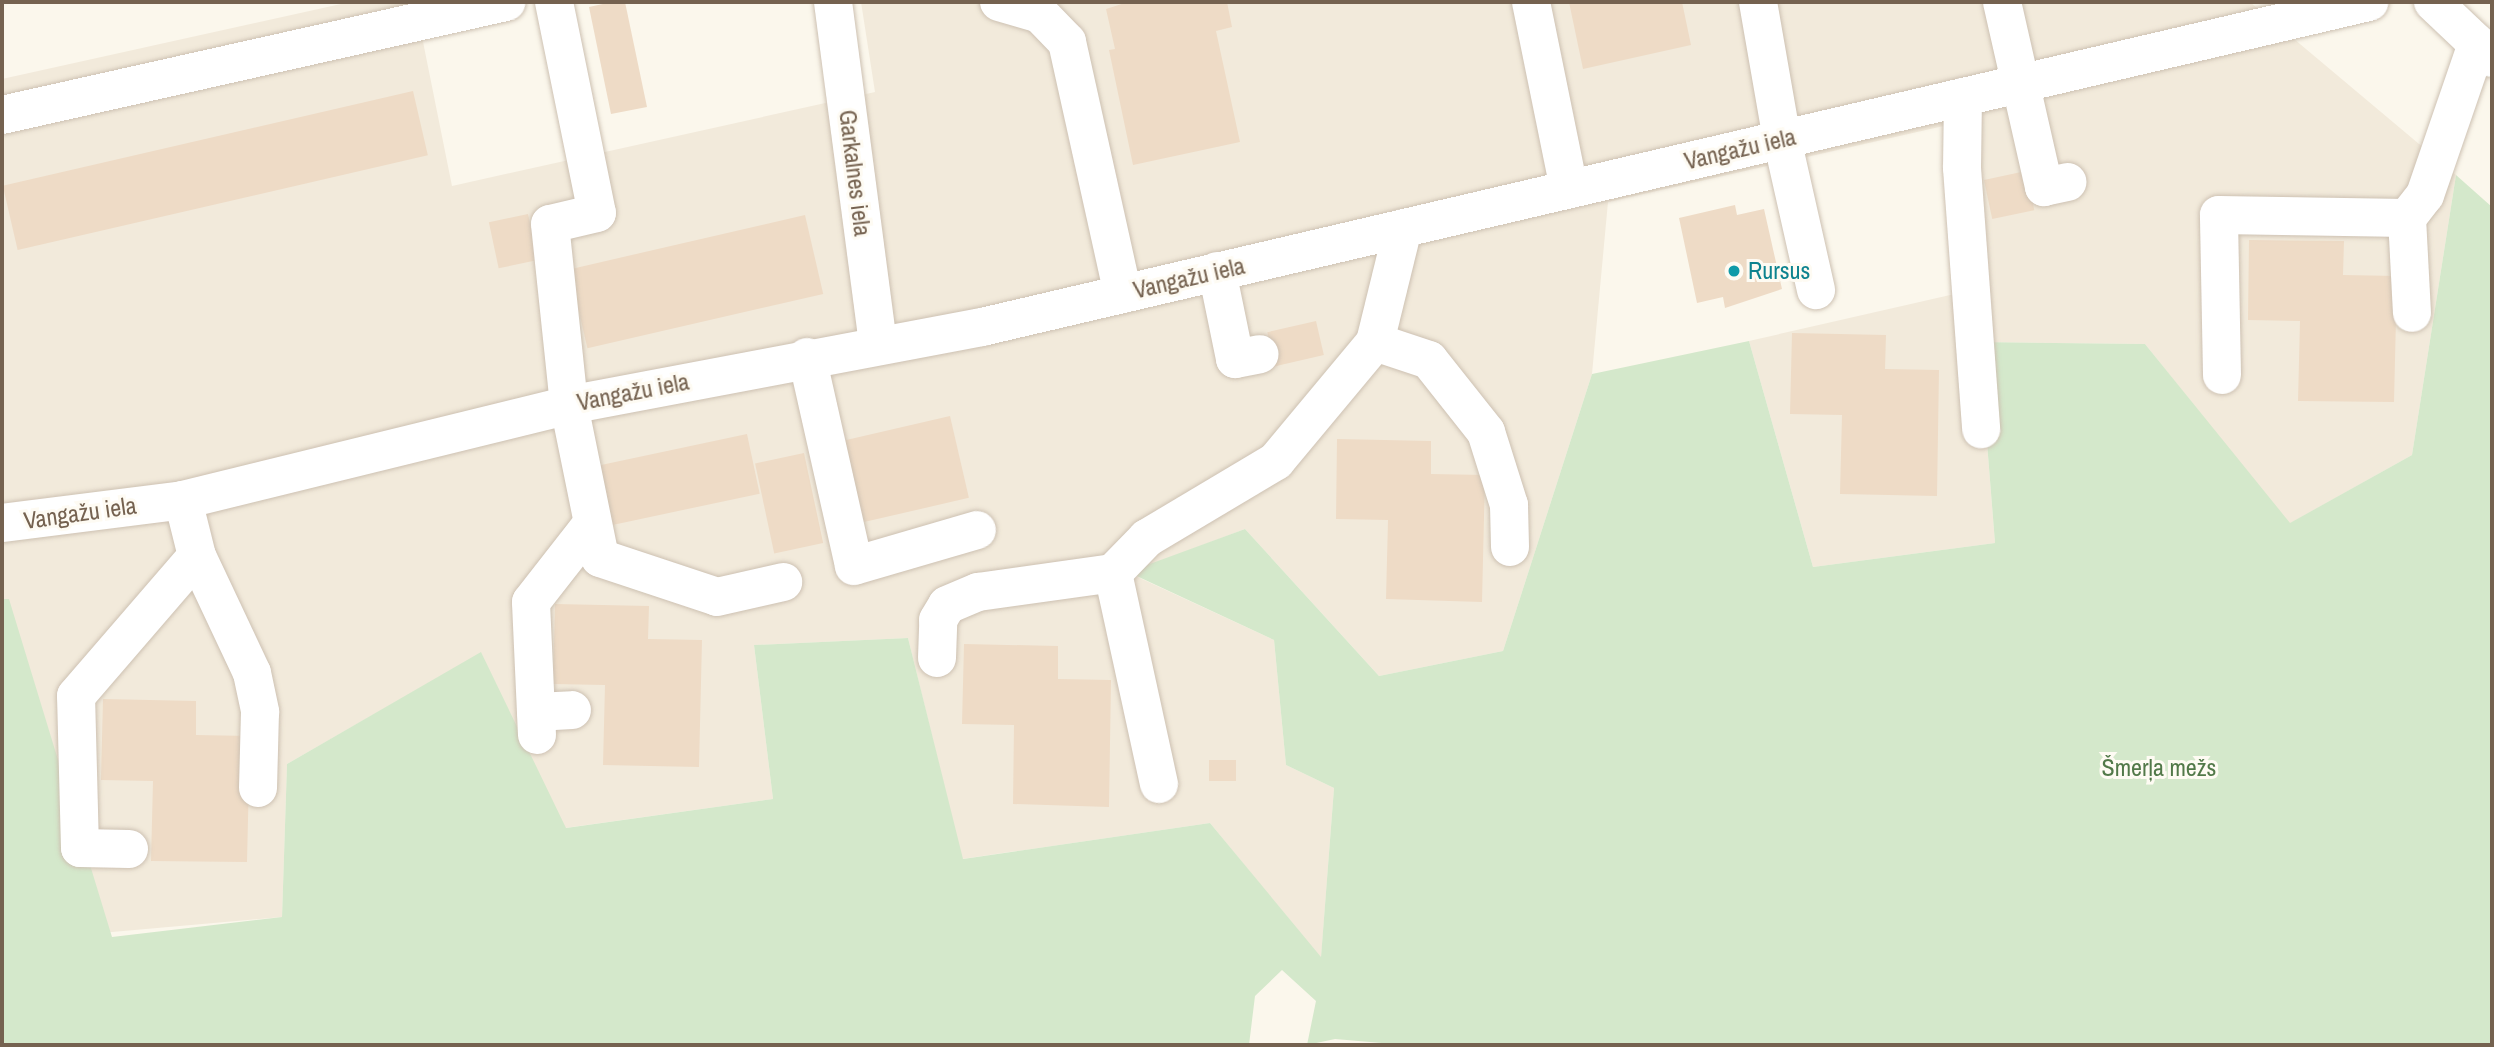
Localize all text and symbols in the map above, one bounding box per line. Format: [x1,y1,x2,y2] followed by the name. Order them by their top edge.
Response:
[833,108,877,238] street label: Garkalnes iela
[1681,122,1799,176] street label: Vangažu iela
[1130,251,1248,305] street label: Vangažu iela
[1748,257,1810,285] place label: Rursus
[1726,263,1742,279] marker: Rursus
[575,367,691,417] street label: Vangažu iela
[22,491,138,535] street label: Vangažu iela
[2102,754,2216,782] park label: Šmerļa mežs

